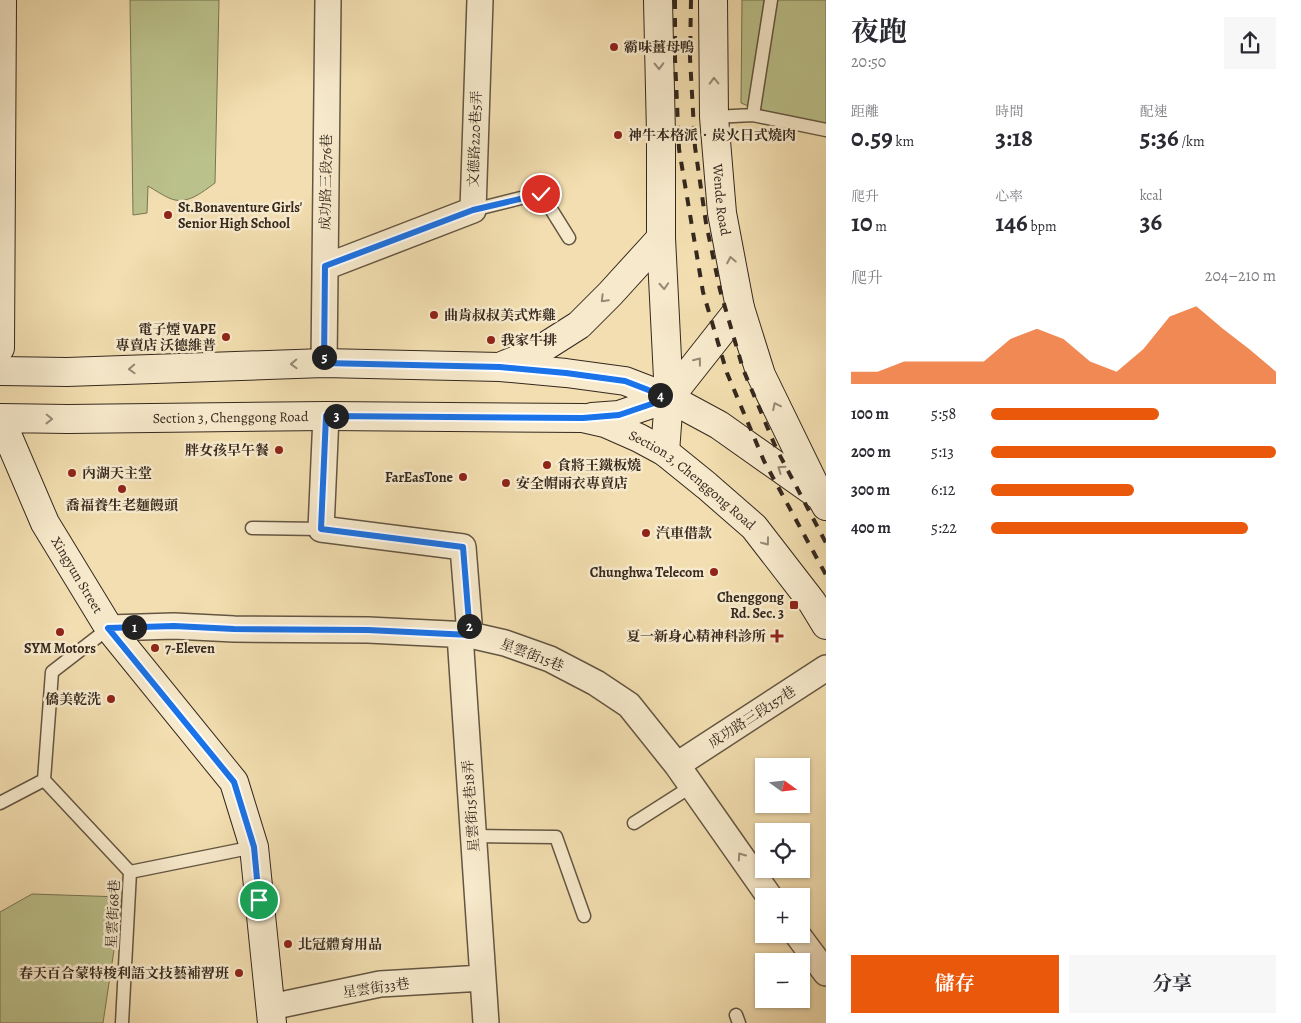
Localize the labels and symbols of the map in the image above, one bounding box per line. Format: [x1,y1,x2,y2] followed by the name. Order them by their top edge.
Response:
[624,38,694,57] place label: 霸味薑母鴨
[608,41,620,53] marker: 霸味薑母鴨
[654,62,664,70] one-way arrow
[709,77,719,84] one-way arrow
[464,90,486,188] street label: 文德路220巷5弄
[628,126,796,145] place label: 神牛本格派‧炭火日式燒肉
[612,129,624,141] marker: 神牛本格派‧炭火日式燒肉
[316,134,336,230] street label: 成功路三段76巷
[708,162,736,237] street label: Wende Road
[520,173,562,215] pin
[178,198,303,233] place label: St.Bonaventure Girls' Senior High School
[162,209,174,221] marker: St.Bonaventure Girls' Senior High School
[726,255,737,264] one-way arrow
[658,283,669,291] one-way arrow
[601,293,610,302] one-way arrow
[444,306,556,325] place label: 曲肯叔叔美式炸雞
[428,309,440,321] marker: 曲肯叔叔美式炸雞
[116,320,216,355] place label: 電子煙 VAPE 專賣店 沃德維普
[220,331,232,343] marker: 電子煙 VAPE 專賣店 沃德維普
[501,331,557,350] place label: 我家牛排
[485,334,497,346] marker: 我家牛排
[312,344,336,370] pin: 5
[692,357,701,367] one-way arrow
[290,359,298,369] one-way arrow
[128,364,136,375] one-way arrow
[648,382,672,408] pin: 4
[772,402,782,411] one-way arrow
[324,404,348,428] pin: 3
[153,407,309,428] street label: Section 3, Chenggong Road
[45,414,53,424] one-way arrow
[626,425,760,534] street label: Section 3, Chenggong Road
[185,441,269,460] place label: 胖女孩早午餐
[273,444,285,456] marker: 胖女孩早午餐
[557,456,641,475] place label: 食將王鐵板燒
[541,459,553,471] marker: 食將王鐵板燒
[82,464,152,483] place label: 內湖天主堂
[777,466,787,475] one-way arrow
[66,467,78,479] marker: 內湖天主堂
[385,468,454,487] place label: FarEasTone
[457,471,469,483] marker: FarEasTone
[516,474,628,493] place label: 安全帽雨衣專賣店
[500,477,512,489] marker: 安全帽雨衣專賣店
[116,483,128,495] marker: 喬福養生老麵饅頭
[66,496,178,515] place label: 喬福養生老麵饅頭
[656,524,712,543] place label: 汽車借款
[640,527,652,539] marker: 汽車借款
[47,533,108,617] street label: Xingyun Street
[760,536,769,546] one-way arrow
[590,563,704,582] place label: Chunghwa Telecom
[708,566,720,578] marker: Chunghwa Telecom
[717,588,785,623] place label: Chenggong Rd. Sec. 3
[788,599,800,611] marker: Chenggong Rd. Sec. 3
[122,614,146,640] pin: 1
[456,614,482,638] pin: 2
[54,626,66,638] marker: SYM Motors
[626,627,766,646] place label: 夏一新身心精神科診所
[770,629,784,643] marker: 夏一新身心精神科診所
[497,634,567,676] street label: 星雲街15巷
[24,639,96,658] place label: SYM Motors
[165,639,215,658] place label: 7-Eleven
[149,642,161,654] marker: 7-Eleven
[705,682,799,752] street label: 成功路三段157巷
[45,690,101,709] place label: 僑美乾洗
[105,693,117,705] marker: 僑美乾洗
[755,758,810,812] north arrow
[458,759,484,853] street label: 星雲街15巷18弄
[738,853,747,862] one-way arrow
[102,879,124,949] street label: 星雲街68巷
[238,879,280,921] pin
[298,935,382,954] place label: 北冠體育用品
[282,938,294,950] marker: 北冠體育用品
[19,964,229,983] place label: 春天百合蒙特梭利語文技藝補習班
[233,967,245,979] marker: 春天百合蒙特梭利語文技藝補習班
[341,974,411,1002] street label: 星雲街33巷

